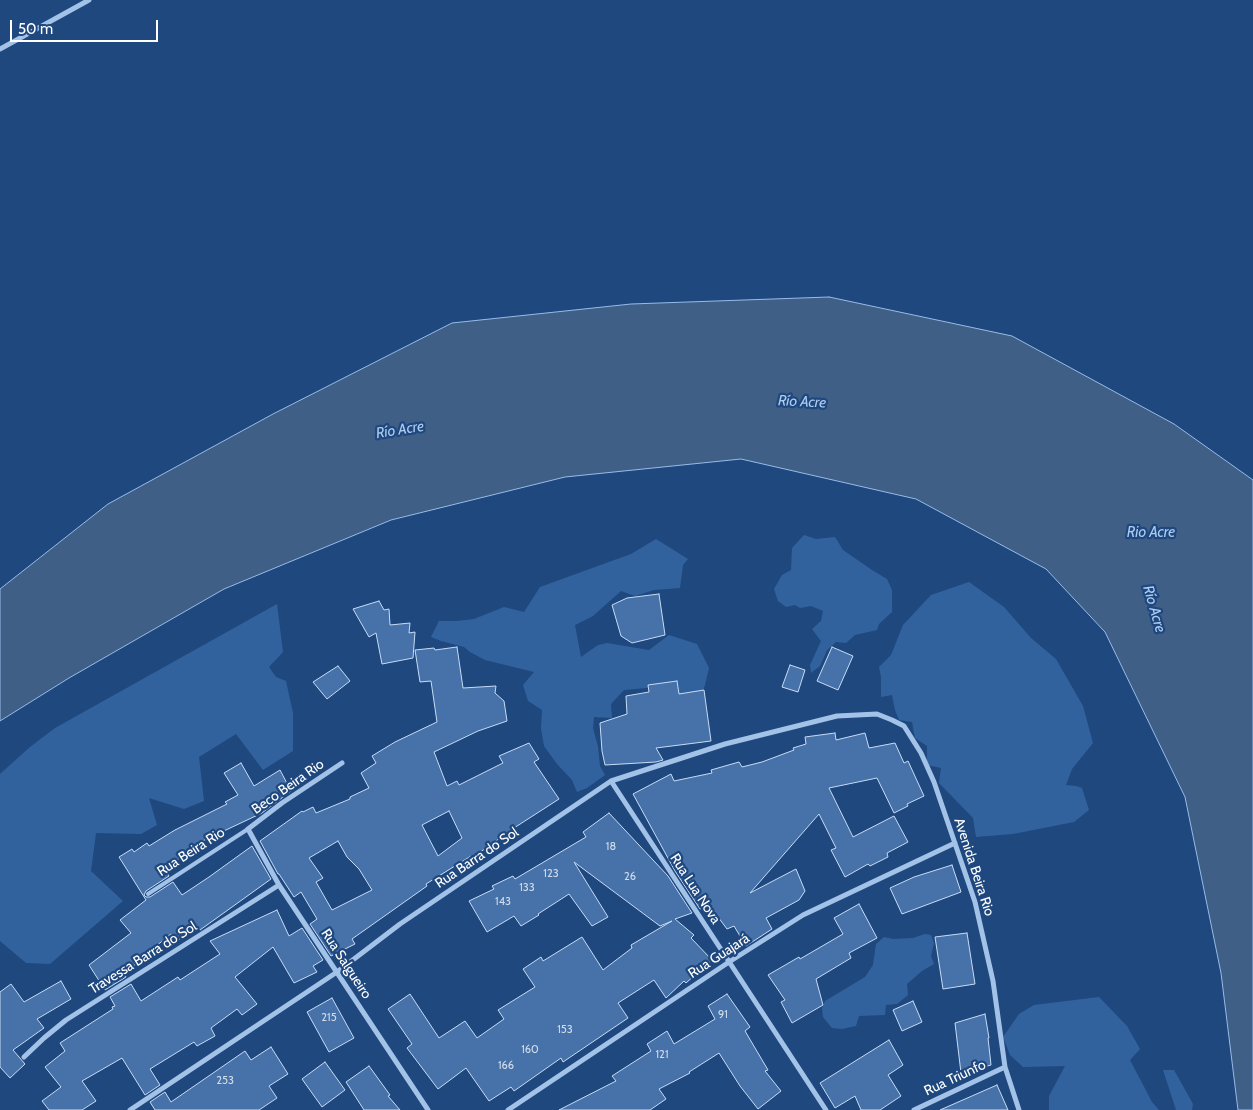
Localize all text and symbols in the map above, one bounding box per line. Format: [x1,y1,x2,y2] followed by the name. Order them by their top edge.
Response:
[12,10,160,42] scale bar
[18,20,53,38] text: 50 m
[777,392,827,412] water label: Río Acre
[375,417,425,443] water label: Río Acre
[1127,524,1175,542] water label: Rio Acre
[1139,583,1169,635] water label: Río Acre
[249,756,327,818] street label: Beco Beira Rio
[950,816,998,918] street label: Avenida Beira Rio
[154,824,228,880] street label: Rua Beira Rio
[432,824,522,892] street label: Rua Barra do Sol
[606,840,616,854] house number: 18
[666,851,724,927] street label: Rua Lua Nova
[543,867,559,881] house number: 123
[624,870,636,884] house number: 26
[519,881,535,895] house number: 133
[495,895,511,909] house number: 143
[86,918,200,998] street label: Travessa Barra do Sol
[317,926,375,1002] street label: Rua Salgueiro
[685,930,753,982] street label: Rua Guajará
[718,1008,728,1022] house number: 91
[321,1011,337,1025] house number: 215
[557,1023,573,1037] house number: 153
[521,1043,539,1057] house number: 160
[656,1048,668,1062] house number: 121
[921,1056,989,1100] street label: Rua Triunfo
[498,1059,514,1073] house number: 166
[216,1074,234,1088] house number: 253

